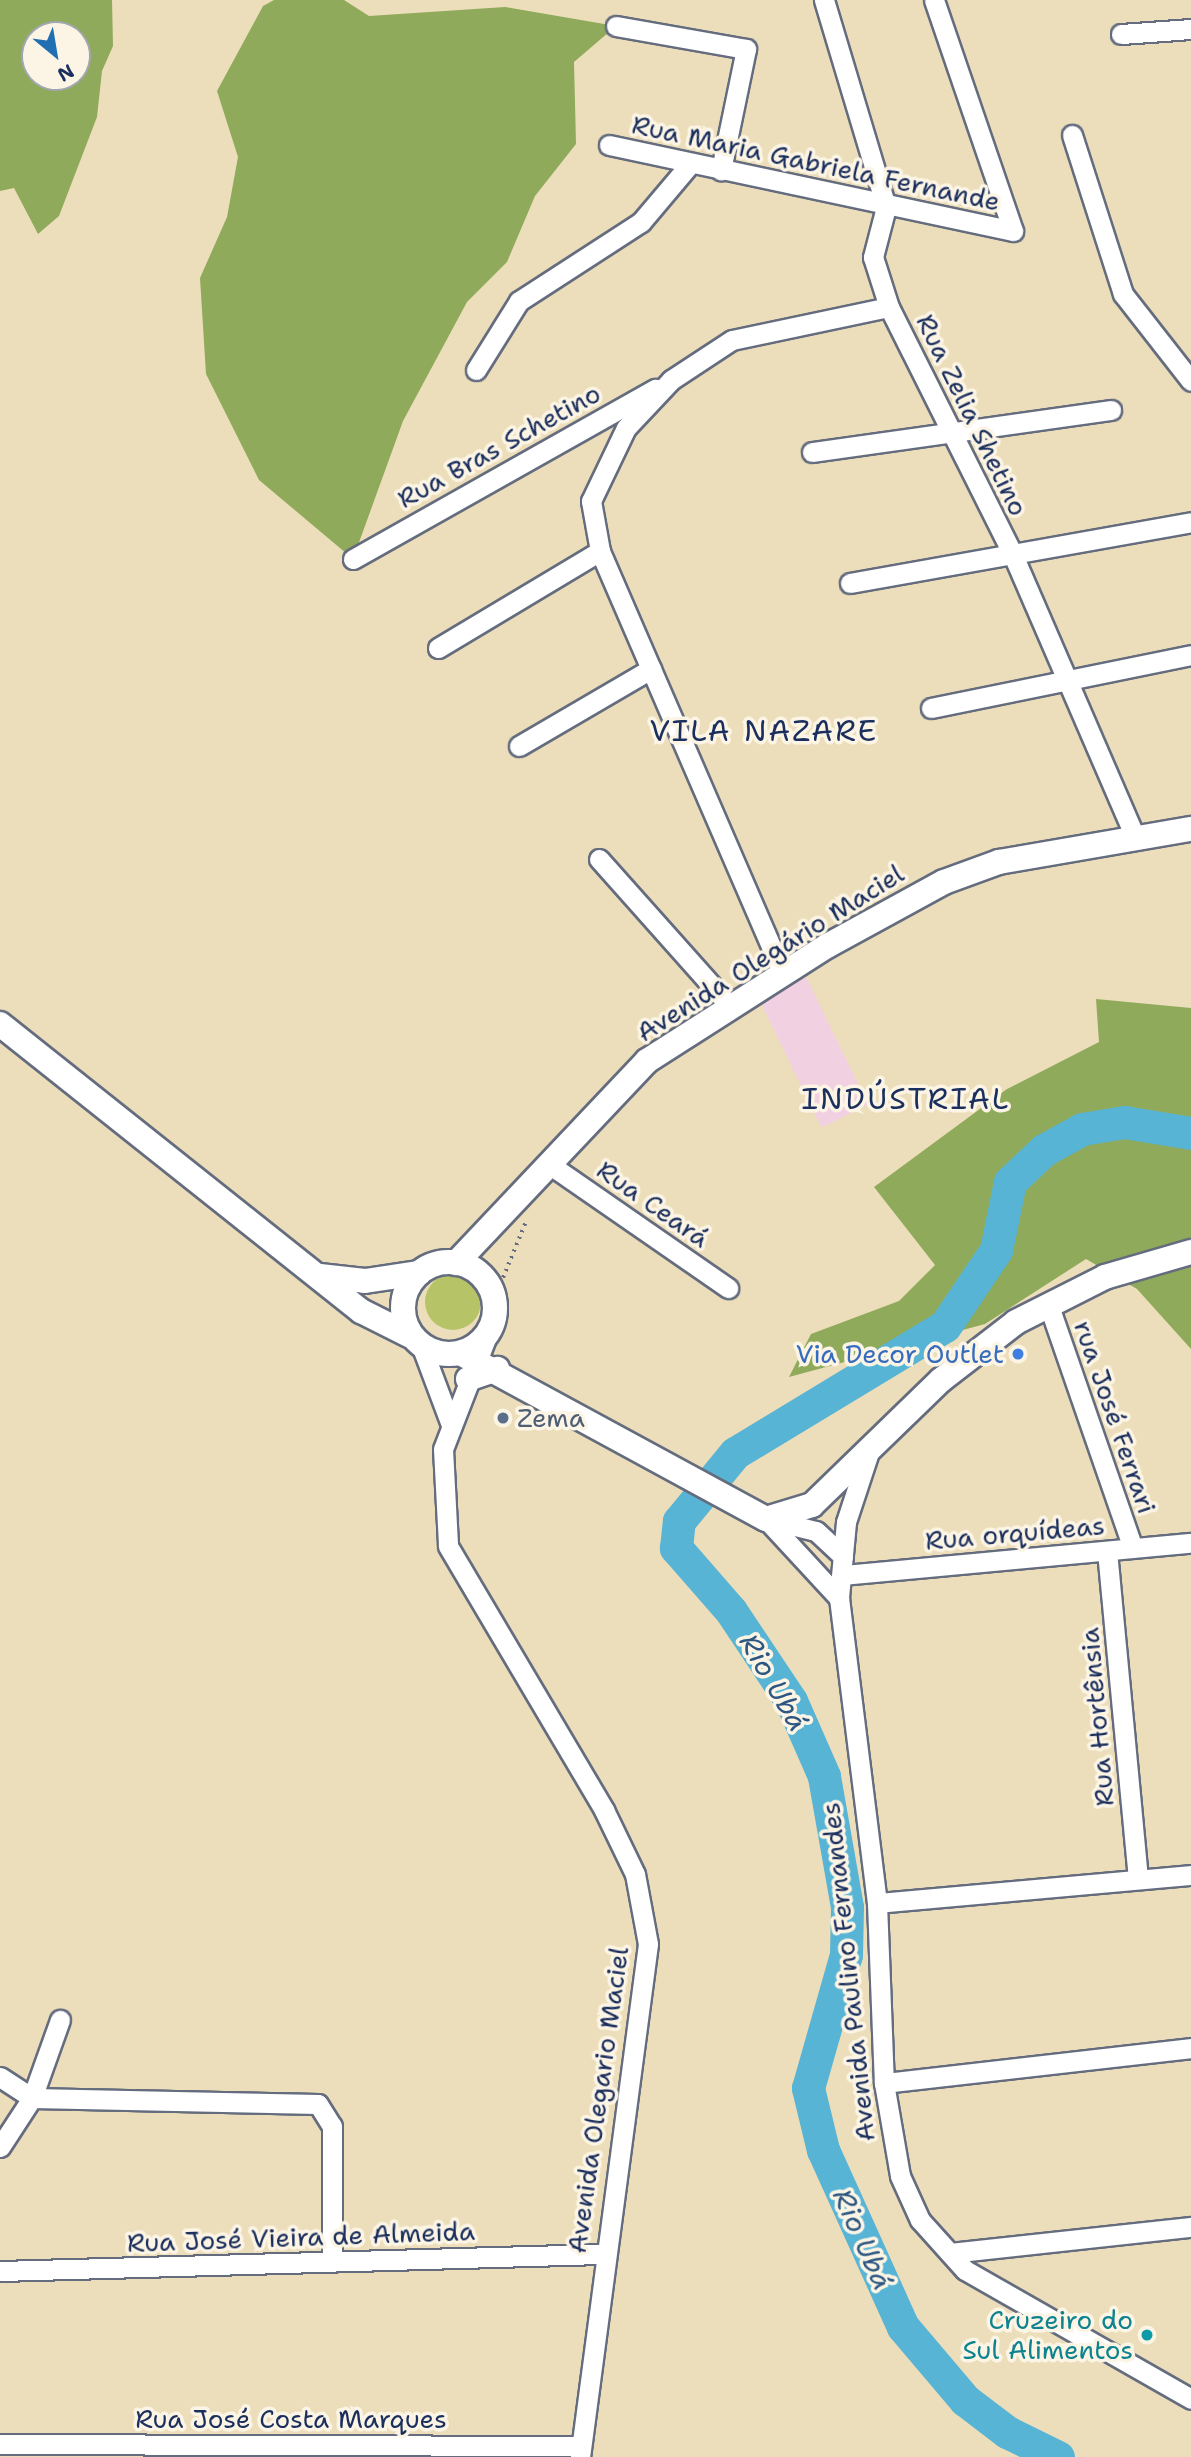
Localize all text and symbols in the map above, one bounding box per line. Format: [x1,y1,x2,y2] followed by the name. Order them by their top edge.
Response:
[21,21,91,91] north arrow
[53,58,79,87] text: N
[629,109,1003,217] street label: Rua Maria Gabriela Fernande
[910,309,1034,521] street label: Rua Zelia Shetino
[392,377,606,515] street label: Rua Bras Schetino
[651,713,877,749] district label: VILA NAZARE
[631,858,909,1048] street label: Avenida Olegário Maciel
[803,1081,1009,1117] district label: INDÚSTRIAL
[591,1154,715,1254] street label: Rua Ceará
[1067,1316,1163,1518] street label: rua José Ferrari
[796,1338,1004,1370] place label: Via Decor Outlet
[1010,1346,1026,1362] marker: Via Decor Outlet
[517,1402,585,1434] place label: Zema
[495,1410,511,1426] marker: Zema
[924,1510,1106,1556] street label: Rua orquídeas
[1074,1626,1120,1808] street label: Rua Hortênsia
[733,1627,815,1737] water label: Rio Ubá
[815,1801,881,2143] street label: Avenida Paulino Fernandes
[561,1945,635,2255] street label: Avenida Olegario Maciel
[826,2183,900,2295] water label: Rio Ubá
[126,2215,476,2259] street label: Rua José Vieira de Almeida
[962,2304,1133,2366] place label: Cruzeiro do Sul Alimentos
[1139,2327,1155,2343] marker: Cruzeiro do Sul Alimentos
[135,2403,447,2435] street label: Rua José Costa Marques

